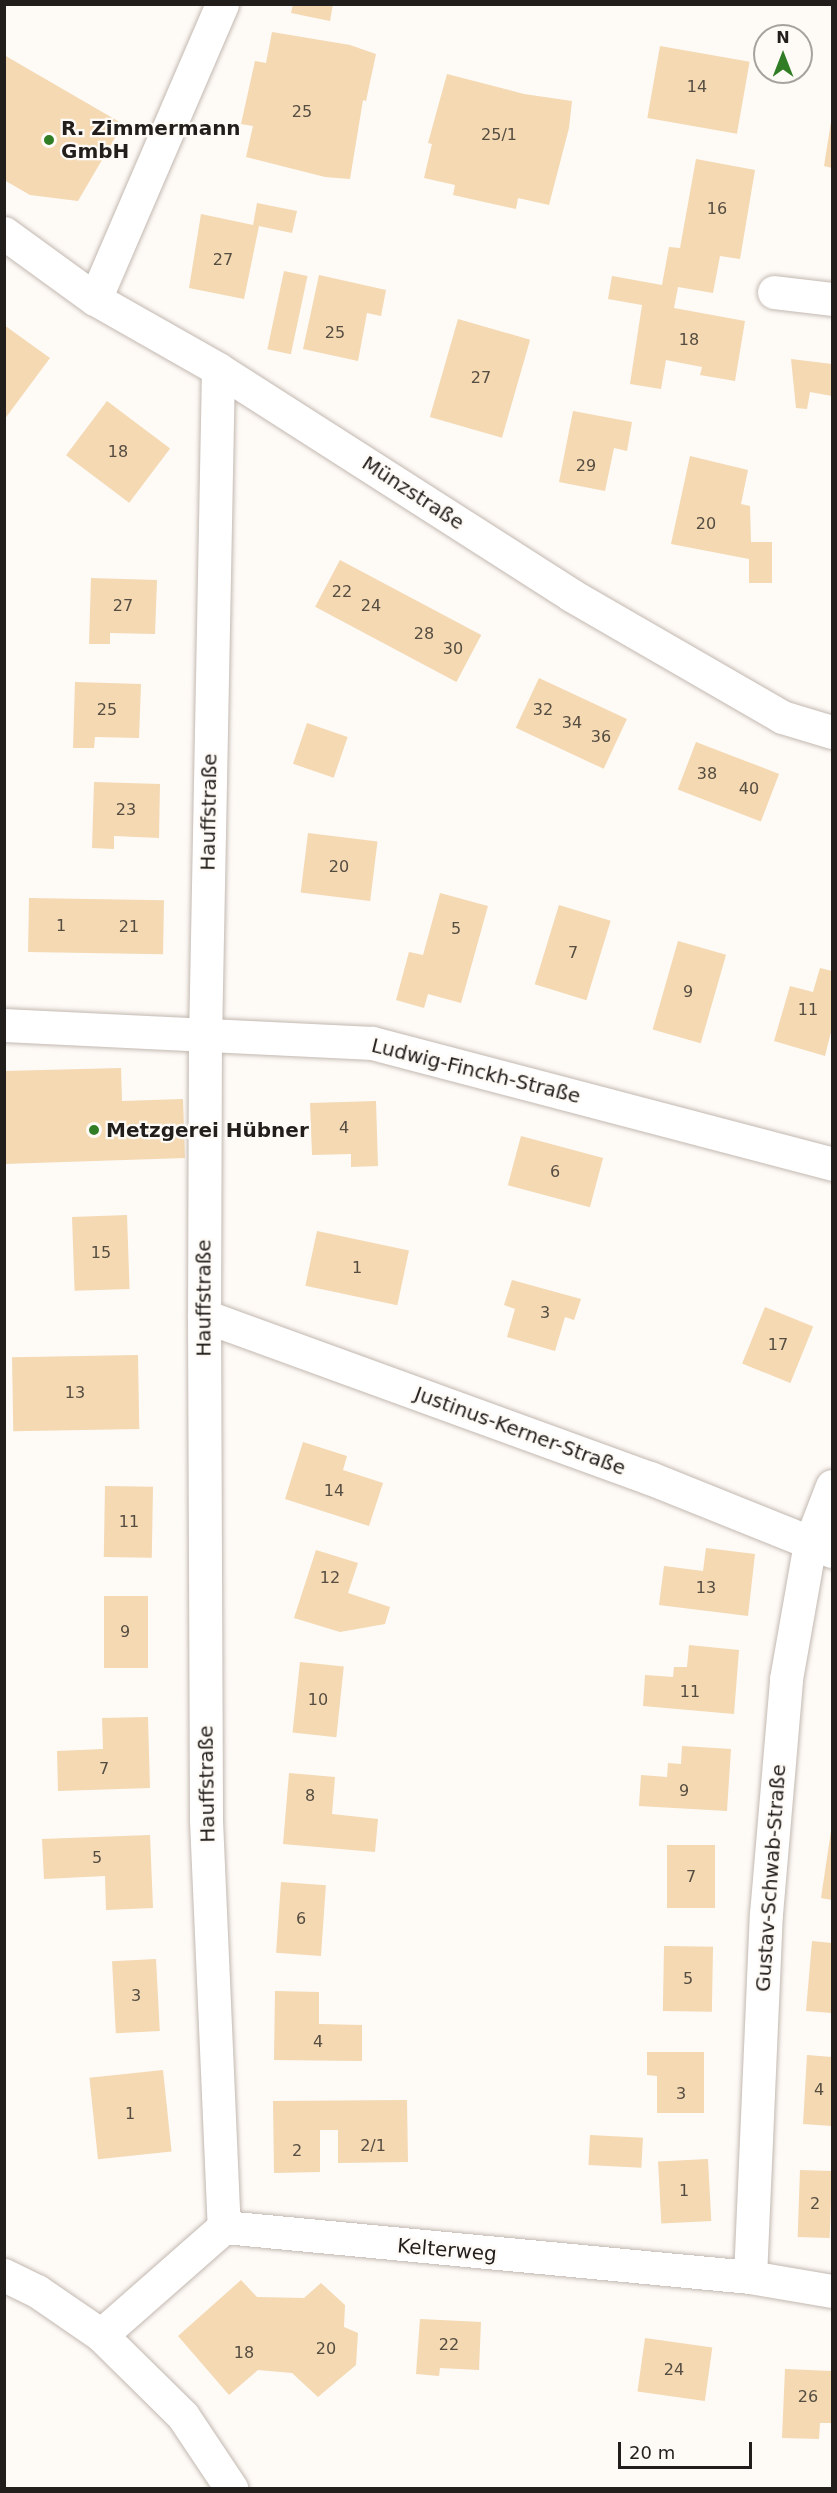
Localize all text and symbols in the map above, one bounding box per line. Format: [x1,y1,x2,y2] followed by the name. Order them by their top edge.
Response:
[753,24,813,84] north arrow
[776,28,790,47] text: N
[687,77,707,97] house number: 14
[292,102,312,122] house number: 25
[61,116,241,163] place label: R. Zimmermann GmbH
[481,125,517,145] house number: 25/1
[42,133,56,147] marker: R. Zimmermann GmbH
[707,199,727,219] house number: 16
[213,250,233,270] house number: 27
[325,323,345,343] house number: 25
[679,330,699,350] house number: 18
[471,368,491,388] house number: 27
[108,442,128,462] house number: 18
[358,451,468,535] street label: Münzstraße
[576,456,596,476] house number: 29
[696,514,716,534] house number: 20
[332,582,352,602] house number: 22
[113,596,133,616] house number: 27
[361,596,381,616] house number: 24
[414,624,434,644] house number: 28
[443,639,463,659] house number: 30
[97,700,117,720] house number: 25
[533,700,553,720] house number: 32
[562,713,582,733] house number: 34
[591,727,611,747] house number: 36
[196,753,222,871] street label: Hauffstraße
[697,764,717,784] house number: 38
[739,779,759,799] house number: 40
[116,800,136,820] house number: 23
[329,857,349,877] house number: 20
[56,916,66,936] house number: 1
[119,917,139,937] house number: 21
[451,919,461,939] house number: 5
[568,943,578,963] house number: 7
[683,982,693,1002] house number: 9
[798,1000,818,1020] house number: 11
[369,1033,583,1109] street label: Ludwig-Finckh-Straße
[106,1118,309,1142] place label: Metzgerei Hübner
[339,1118,349,1138] house number: 4
[87,1123,101,1137] marker: Metzgerei Hübner
[550,1162,560,1182] house number: 6
[192,1239,216,1357] street label: Hauffstraße
[91,1243,111,1263] house number: 15
[352,1258,362,1278] house number: 1
[540,1303,550,1323] house number: 3
[768,1335,788,1355] house number: 17
[411,1382,629,1480] street label: Justinus-Kerner-Straße
[65,1383,85,1403] house number: 13
[324,1481,344,1501] house number: 14
[119,1512,139,1532] house number: 11
[320,1568,340,1588] house number: 12
[696,1578,716,1598] house number: 13
[120,1622,130,1642] house number: 9
[680,1682,700,1702] house number: 11
[308,1690,328,1710] house number: 10
[194,1725,220,1843] street label: Hauffstraße
[99,1759,109,1779] house number: 7
[751,1763,791,1993] street label: Gustav-Schwab-Straße
[679,1781,689,1801] house number: 9
[305,1786,315,1806] house number: 8
[92,1848,102,1868] house number: 5
[686,1867,696,1887] house number: 7
[296,1909,306,1929] house number: 6
[683,1969,693,1989] house number: 5
[131,1986,141,2006] house number: 3
[313,2032,323,2052] house number: 4
[814,2080,824,2100] house number: 4
[676,2084,686,2104] house number: 3
[125,2104,135,2124] house number: 1
[360,2136,386,2156] house number: 2/1
[292,2141,302,2161] house number: 2
[679,2181,689,2201] house number: 1
[810,2194,820,2214] house number: 2
[396,2234,498,2266] street label: Kelterweg
[439,2335,459,2355] house number: 22
[316,2339,336,2359] house number: 20
[234,2343,254,2363] house number: 18
[664,2360,684,2380] house number: 24
[798,2387,818,2407] house number: 26
[621,2430,754,2468] scale bar
[629,2442,675,2463] text: 20 m

